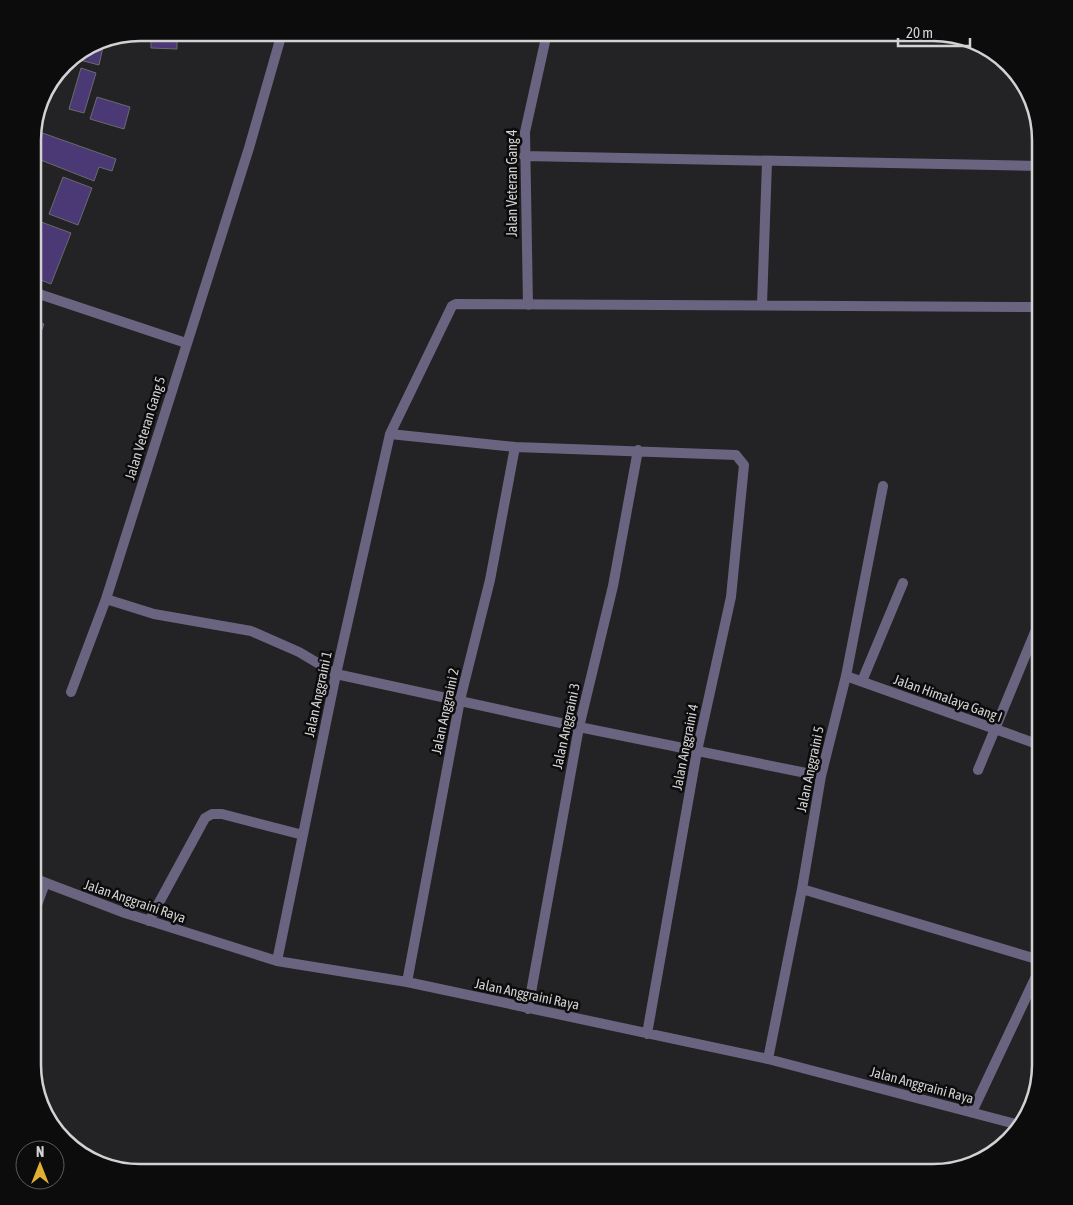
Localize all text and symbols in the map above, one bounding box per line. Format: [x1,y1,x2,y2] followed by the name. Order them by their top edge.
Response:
[898,15,970,47] scale bar
[906,24,933,41] text: 20 m
[504,129,520,237] street label: Jalan Veteran Gang 4
[122,374,168,482] street label: Jalan Veteran Gang 5
[301,650,335,738] street label: Jalan Anggraini 1
[428,667,462,755] street label: Jalan Anggraini 2
[892,671,1004,725] street label: Jalan Himalaya Gang I
[549,682,583,770] street label: Jalan Anggraini 3
[669,702,701,791] street label: Jalan Anggraini 4
[793,725,827,813] street label: Jalan Anggraini 5
[82,876,188,926] street label: Jalan Anggraini Raya
[473,975,581,1013] street label: Jalan Anggraini Raya
[869,1063,975,1107] street label: Jalan Anggraini Raya
[15,1140,65,1190] north arrow
[36,1144,44,1160] text: N

